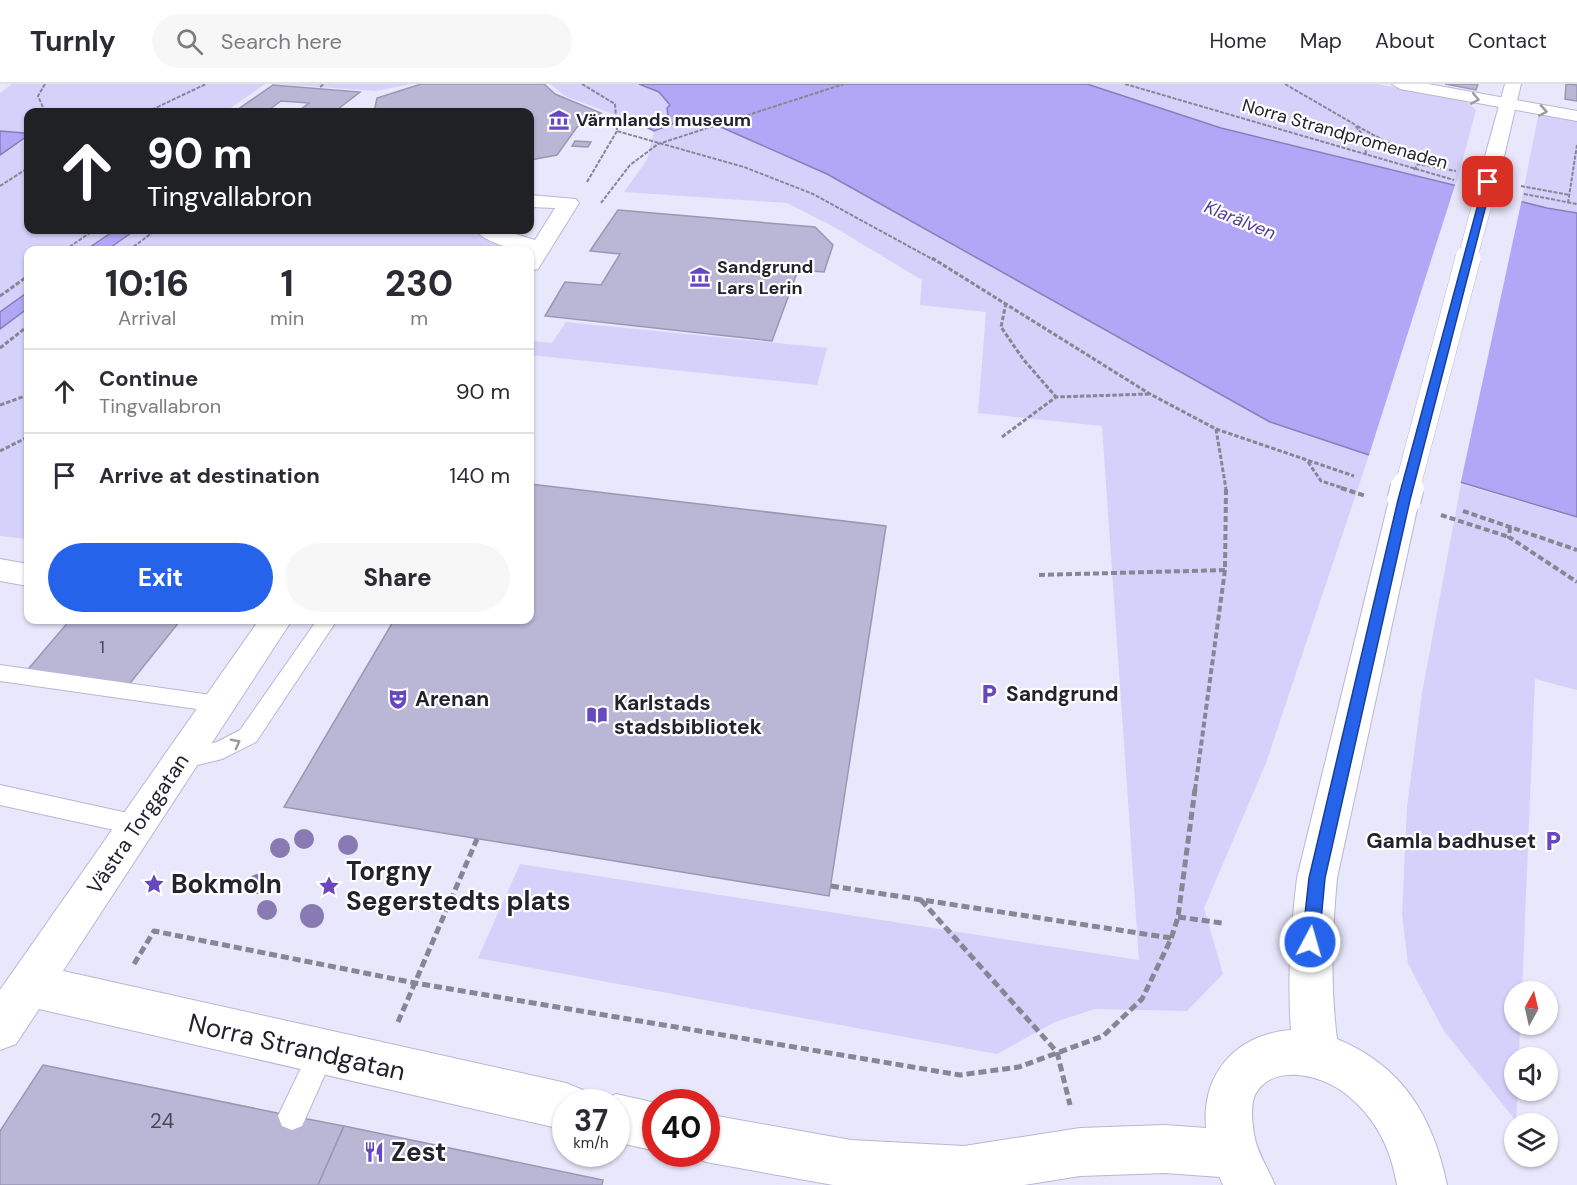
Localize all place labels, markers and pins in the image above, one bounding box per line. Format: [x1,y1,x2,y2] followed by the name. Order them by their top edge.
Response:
[547,108,571,132] museum icon: Värmlands museum
[576,108,751,132] place label: Värmlands museum
[1462,156,1513,207] pin
[717,255,813,300] place label: Sandgrund Lars Lerin
[688,265,712,289] museum icon: Sandgrund Lars Lerin
[1006,680,1118,708] place label: Sandgrund
[977,682,1001,706] parking icon: Sandgrund
[415,685,489,713] place label: Arenan
[386,687,410,711] theatre icon: Arenan
[614,689,762,741] place label: Karlstads stadsbibliotek
[585,703,609,727] library icon: Karlstads stadsbibliotek
[1366,827,1536,855] place label: Gamla badhuset
[1541,829,1565,853] parking icon: Gamla badhuset
[346,854,571,918] place label: Torgny Segerstedts plats
[171,867,282,901] place label: Bokmoln
[142,872,166,896] place icon: Bokmoln
[317,874,341,898] place icon: Torgny Segerstedts plats
[391,1135,446,1169] place label: Zest
[362,1140,386,1164] restaurant icon: Zest

